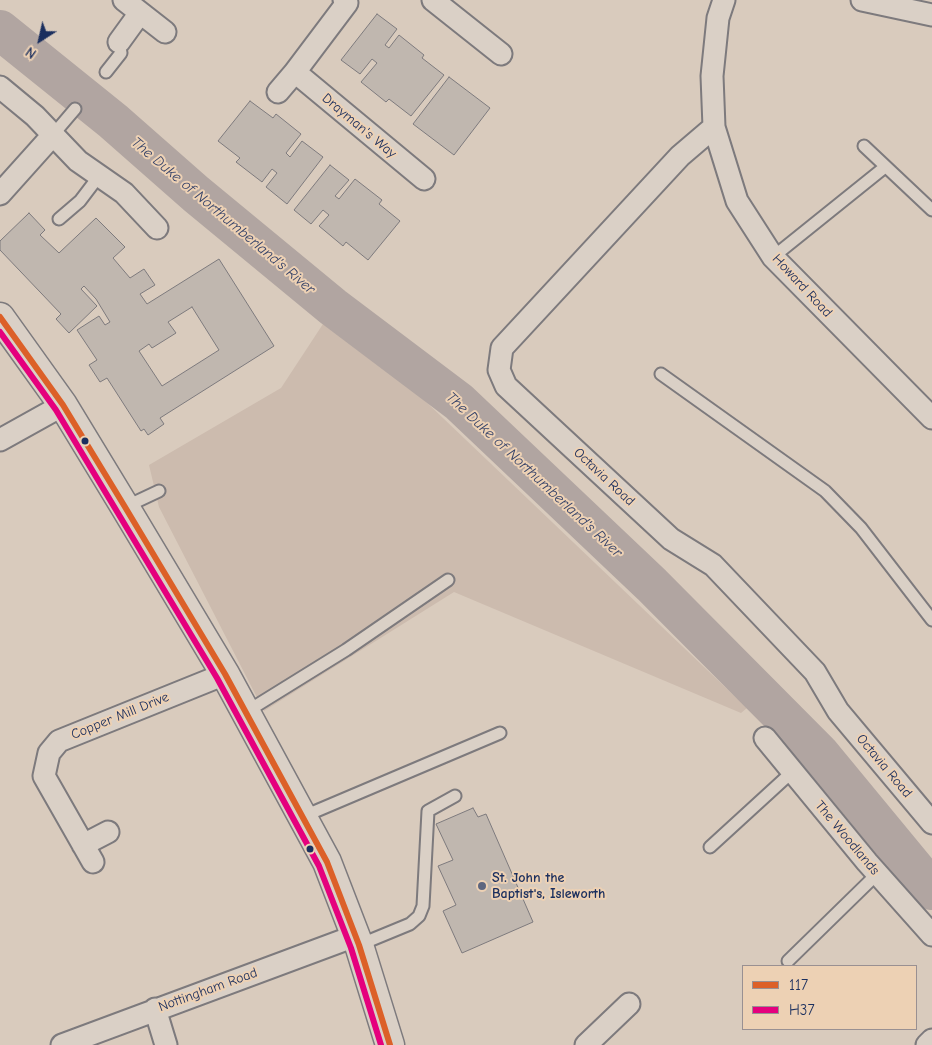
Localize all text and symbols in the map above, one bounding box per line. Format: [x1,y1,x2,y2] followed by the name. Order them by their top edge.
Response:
[15,15,65,65] north arrow
[22,43,40,62] text: N
[318,90,400,162] street label: Drayman's Way
[127,134,319,298] water label: The Duke of Northumberland's River
[769,251,835,321] street label: Howard Road
[442,388,626,562] water label: The Duke of Northumberland's River
[80,436,90,446] unlabelled marker
[570,444,638,510] street label: Octavia Road
[69,689,171,743] street label: Copper Mill Drive
[853,731,915,801] street label: Octavia Road
[811,798,883,878] street label: The Woodlands
[305,844,315,854] unlabelled marker
[492,870,605,902] place label: St. John the Baptist's, Isleworth
[476,880,488,892] marker: St. John the Baptist's, Isleworth
[156,964,260,1016] street label: Nottingham Road
[742,965,917,1030] legend
[789,976,808,994] text: 117
[789,1001,815,1019] text: H37

